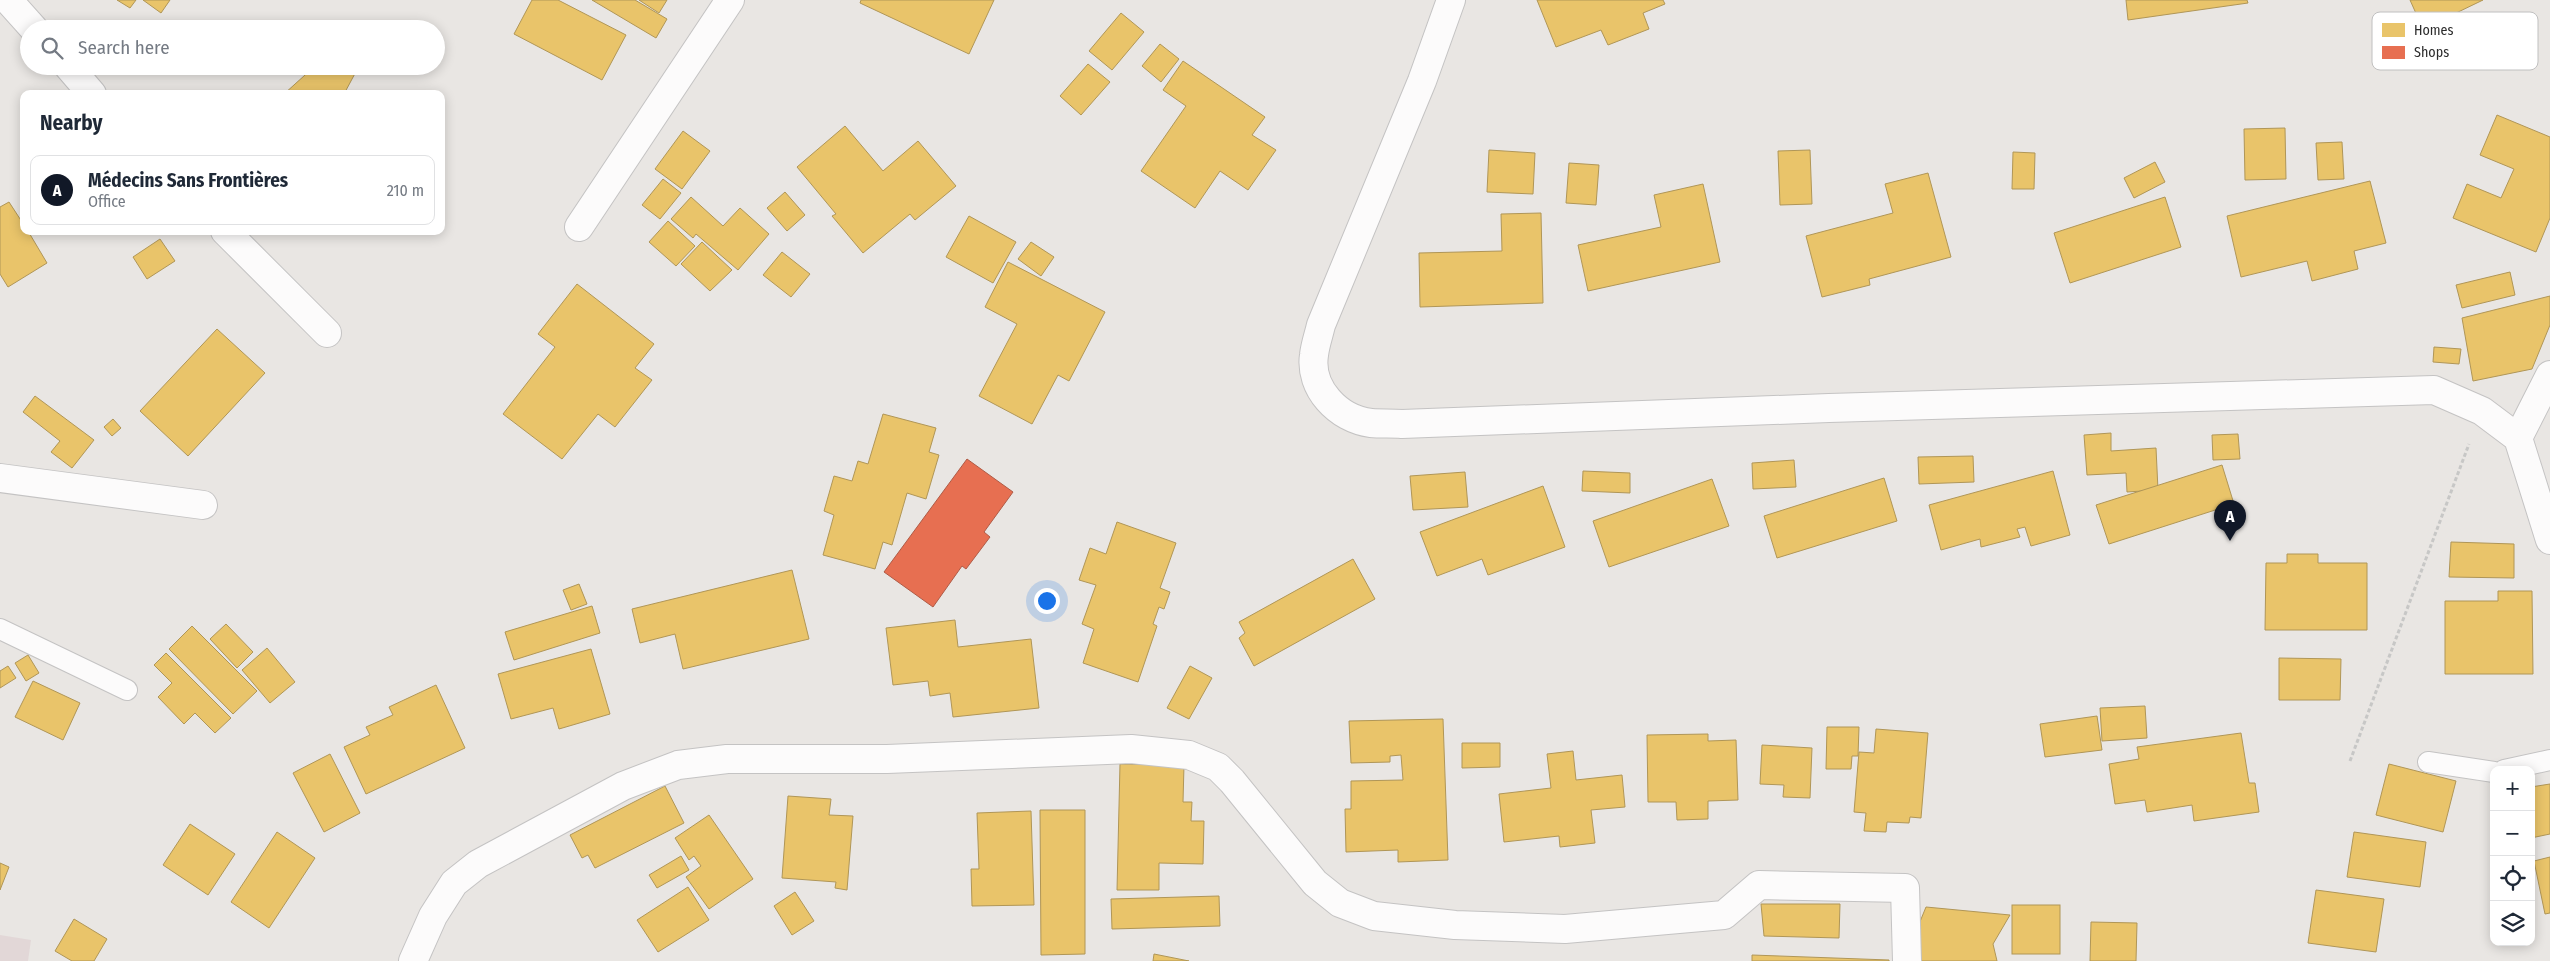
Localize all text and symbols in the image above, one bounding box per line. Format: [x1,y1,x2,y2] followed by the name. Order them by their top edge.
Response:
[2372,12,2538,70] legend
[20,20,445,75] search box
[2414,22,2454,39] text: Homes
[38,34,66,62] icon: search
[78,36,170,59] text: Search here
[2414,44,2449,61] text: Shops
[40,110,102,136] text: Nearby
[88,169,288,192] text: Médecins Sans Frontières
[53,181,61,200] text: A
[387,181,424,200] text: 210 m
[88,192,126,211] text: Office
[2214,500,2246,541] pin: A
[1034,588,1060,614] your location
[2490,766,2535,946] map controls
[2490,766,2535,811] button: +
[2490,811,2535,856] button: −
[2490,856,2535,901] button: locate
[2490,901,2535,946] button: layers

